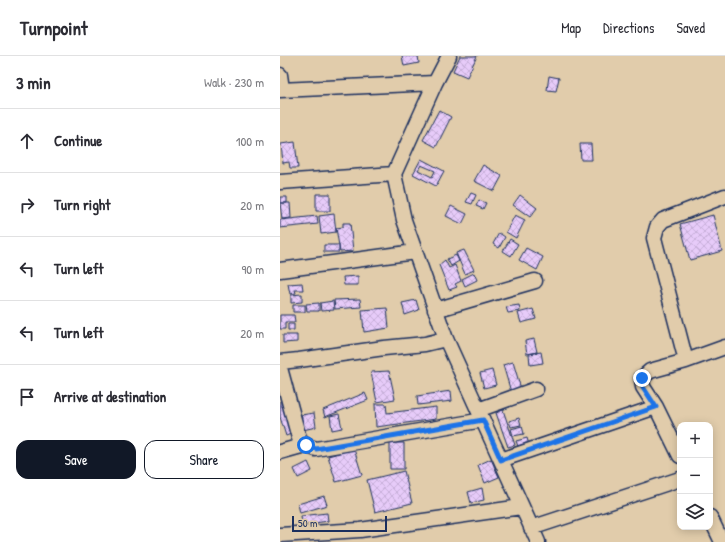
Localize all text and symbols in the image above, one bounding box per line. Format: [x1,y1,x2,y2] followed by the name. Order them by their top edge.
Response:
[20,15,88,41] text: Turnpoint
[561,18,581,37] text: Map
[603,18,654,37] text: Directions
[676,18,705,37] text: Saved
[16,71,51,94] text: 3 min
[204,73,264,91] text: Walk · 230 m
[16,130,38,152] icon: ahead
[54,130,102,151] text: Continue
[236,132,264,150] text: 100 m
[16,194,38,216] icon: right
[54,194,110,215] text: Turn right
[240,196,264,214] text: 20 m
[16,258,38,280] icon: left
[54,258,104,279] text: Turn left
[242,260,264,278] text: 90 m
[16,322,38,344] icon: left
[54,322,104,343] text: Turn left
[240,324,264,342] text: 20 m
[633,369,651,387] route end
[16,386,38,408] icon: arrive
[54,386,166,407] text: Arrive at destination
[677,422,713,530] map controls
[677,422,713,458] button: +
[297,436,315,454] route start
[16,440,136,479] button: Save
[144,440,264,479] button: Share
[677,458,713,494] button: −
[677,494,713,530] button: layers
[292,514,387,533] scale bar
[298,516,318,530] text: 50 m

